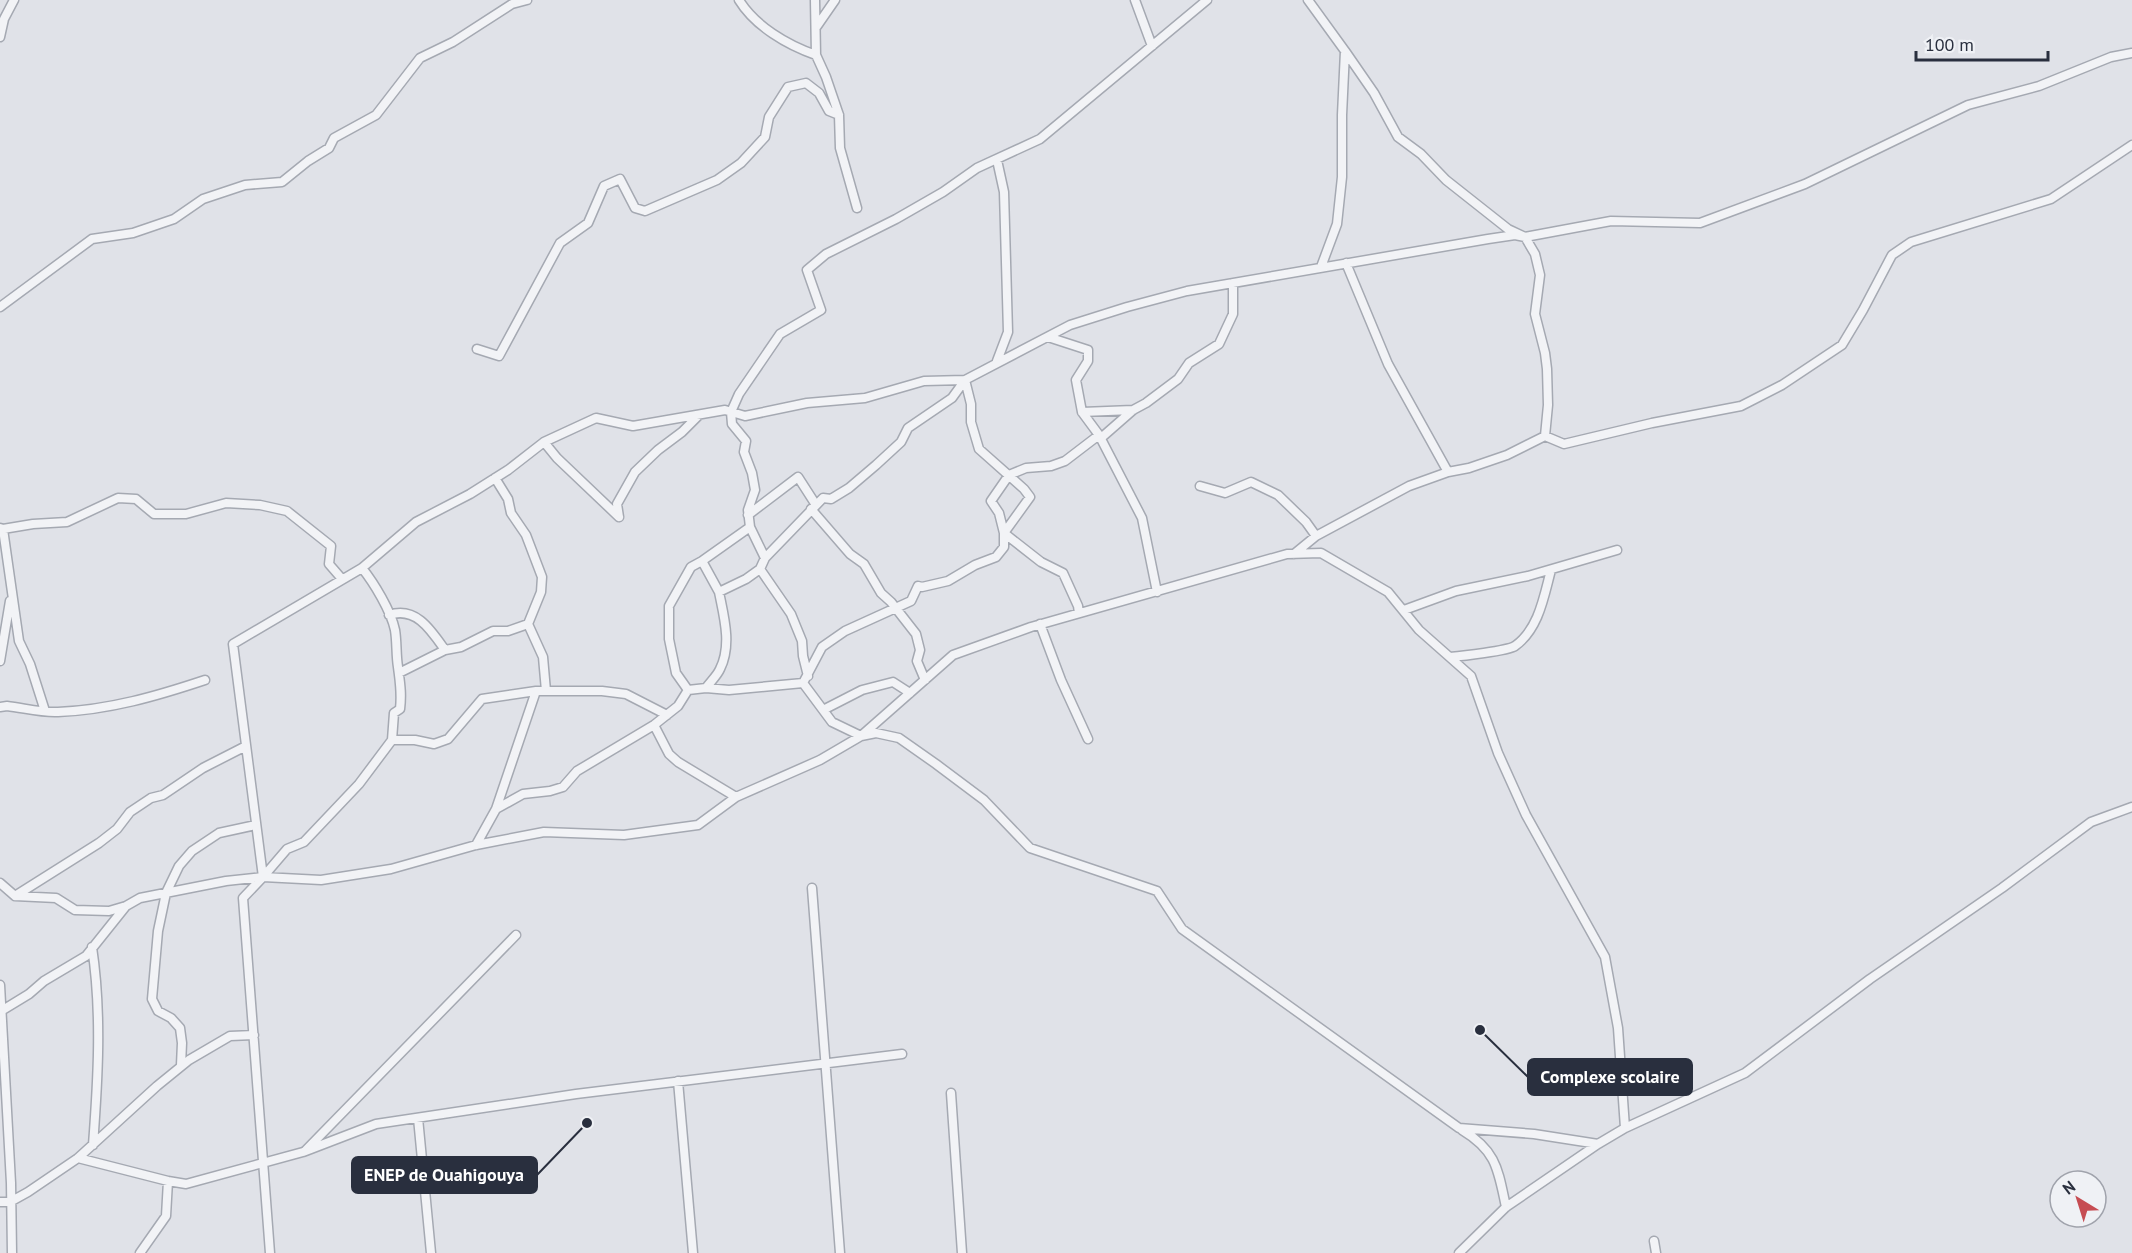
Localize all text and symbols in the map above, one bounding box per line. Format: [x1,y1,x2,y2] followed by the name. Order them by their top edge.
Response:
[1916,24,2048,62] scale bar
[1925,33,1974,56] text: 100 m
[1528,1059,1692,1095] callout: Complexe scolaire
[1540,1065,1680,1088] text: Complexe scolaire
[352,1157,537,1193] callout: ENEP de Ouahigouya
[364,1163,524,1186] text: ENEP de Ouahigouya
[2048,1169,2108,1229] north arrow
[2058,1176,2079,1198] text: N

